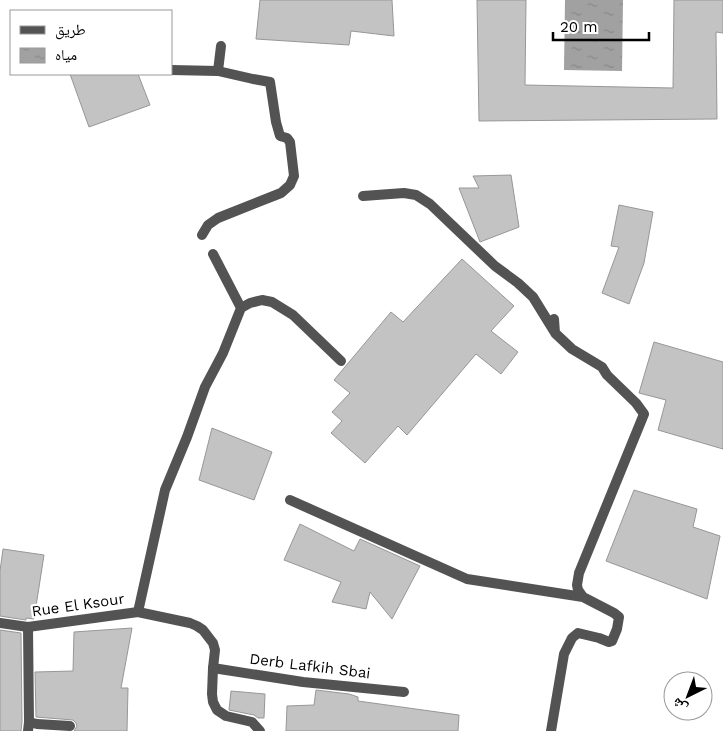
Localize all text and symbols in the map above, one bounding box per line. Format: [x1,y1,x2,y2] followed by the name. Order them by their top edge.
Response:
[10,10,172,75] legend
[553,10,649,42] scale bar
[560,18,598,36] text: 20 m
[55,21,86,40] text: طريق
[55,46,77,64] text: مياه
[30,590,126,620] street label: Rue El Ksour
[248,650,372,682] street label: Derb Lafkih Sbai
[663,671,713,721] north arrow
[668,694,691,717] text: ش

